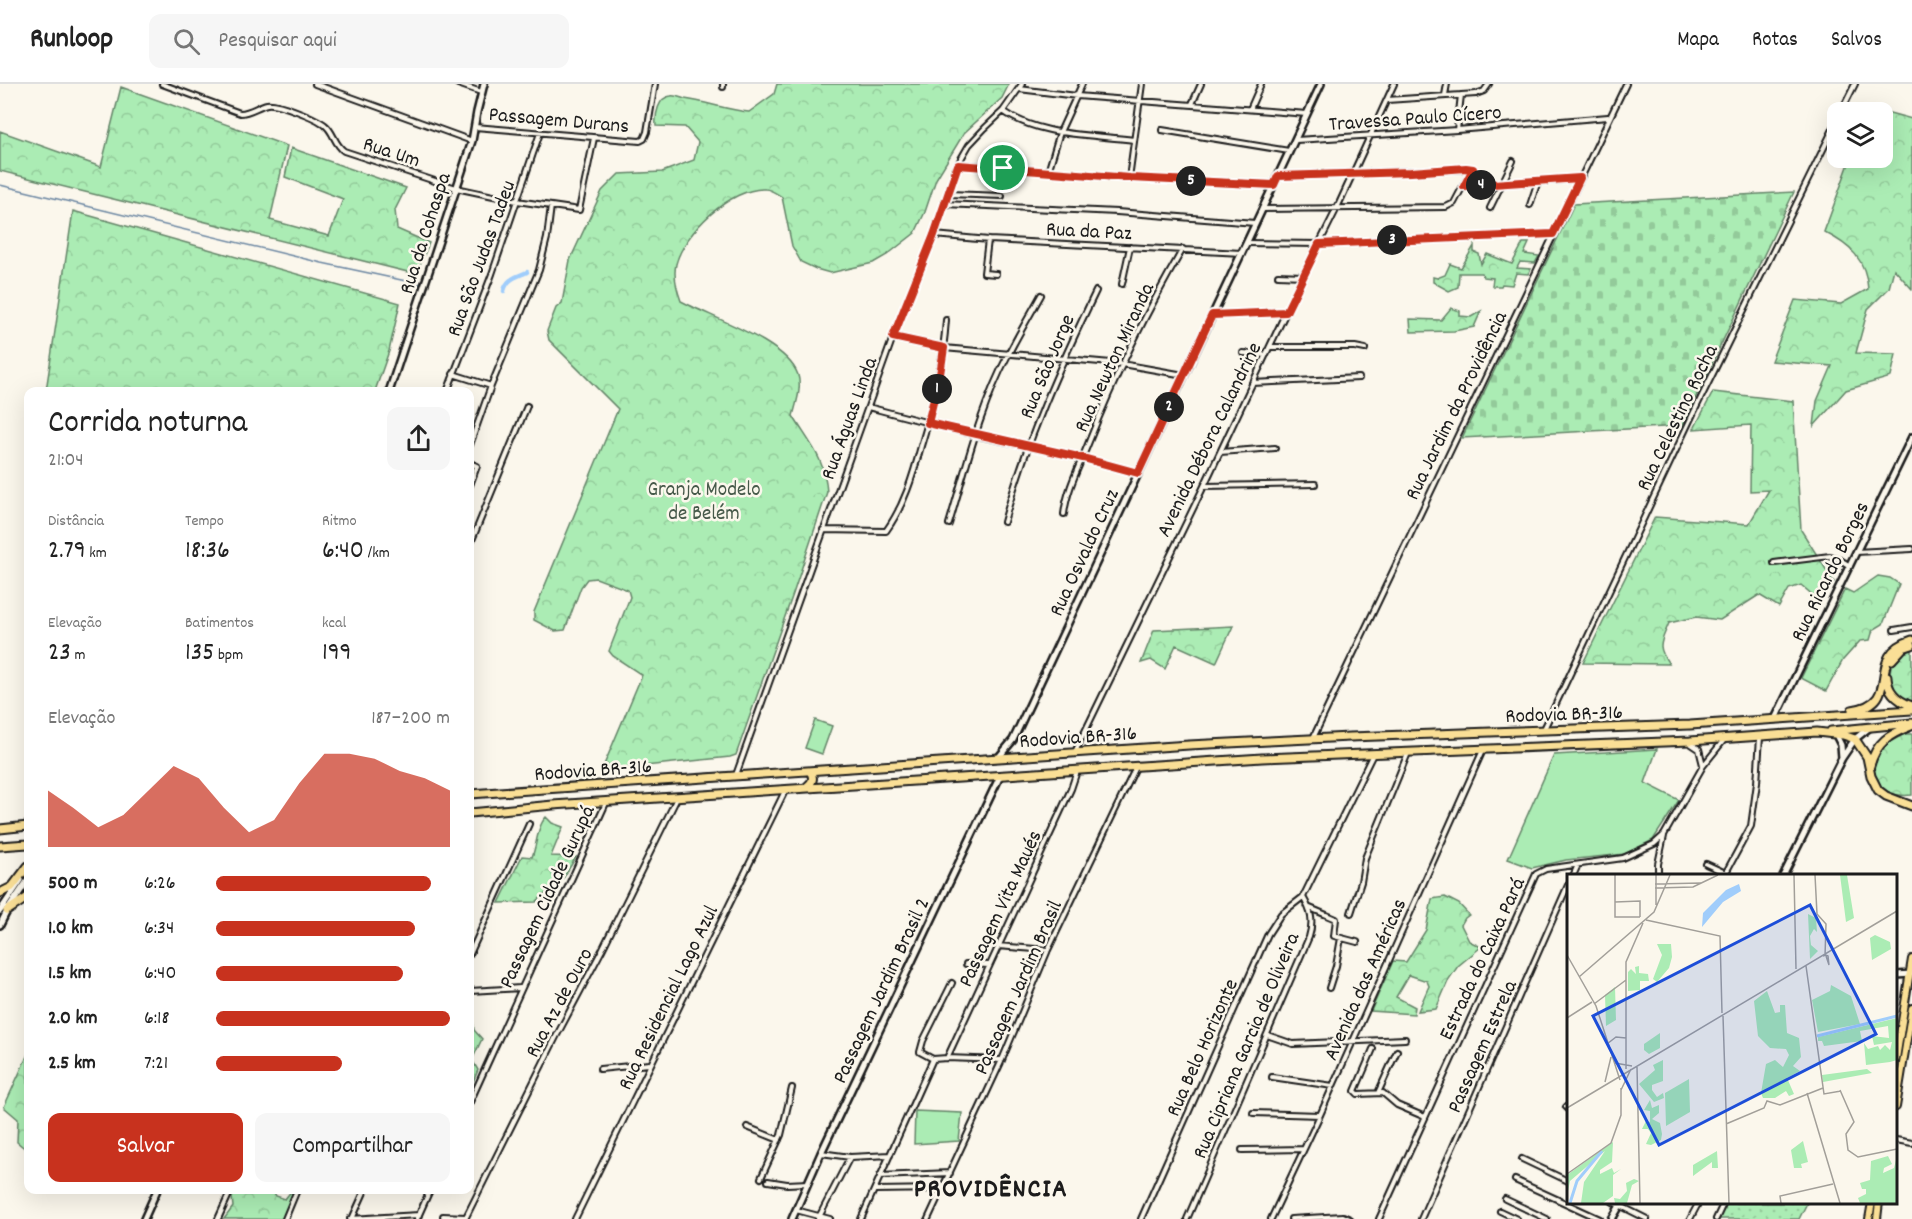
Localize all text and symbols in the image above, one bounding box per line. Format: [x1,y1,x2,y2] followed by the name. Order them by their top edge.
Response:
[149,14,569,68] search box
[30,21,113,61] text: Runloop
[170,25,203,58] icon: search
[218,26,337,57] text: Pesquisar aqui
[1677,26,1719,56] text: Mapa
[1752,26,1798,56] text: Rotas
[1831,26,1882,56] text: Salvos
[1328,99,1503,141] street label: Travessa Paulo Cícero
[487,101,630,143] street label: Passagem Durans
[1827,102,1893,168] map controls
[1827,102,1893,168] button: layers
[359,131,424,177] street label: Rua Um
[977,142,1028,193] pin
[986,151,1019,184] icon: arrive
[1176,166,1206,196] pin: 5
[393,168,461,298] street label: Rua da Cohaspa
[1187,169,1195,192] text: 5
[1466,170,1496,200] pin: 4
[1478,173,1484,196] text: 4
[441,177,525,341] street label: Rua São Judas Tadeu
[1045,216,1132,250] street label: Rua da Paz
[1377,225,1407,255] pin: 3
[1388,228,1396,251] text: 3
[1068,278,1164,438] street label: Rua Newton Miranda
[1399,306,1517,506] street label: Rua Jardim da Providência
[1013,310,1084,424] street label: Rua São Jorge
[1150,338,1271,543] street label: Avenida Débora Calandrine
[1630,339,1728,497] street label: Rua Celestino Rocha
[815,353,887,484] street label: Rua Águas Linda
[922,374,952,404] pin: 1
[935,377,939,400] text: 1
[1154,392,1184,422] pin: 2
[1166,395,1173,418] text: 2
[48,401,247,448] text: Corrida noturna
[387,407,450,470] button: share
[48,447,84,475] text: 21:04
[647,476,761,530] park label: Granja Modelo de Belém
[1043,485,1128,622] street label: Rua Osvaldo Cruz
[1785,497,1879,647] street label: Rua Ricardo Borges
[48,510,104,533] text: Distância
[185,510,224,533] text: Tempo
[322,510,357,533] text: Ritmo
[48,533,86,570] text: 2.79
[185,533,230,570] text: 18:36
[322,533,364,570] text: 6:40
[86,542,107,565] text: km
[364,542,390,565] text: /km
[48,612,102,635] text: Elevação
[185,612,254,635] text: Batimentos
[322,612,346,635] text: kcal
[48,635,71,672] text: 23
[185,635,214,672] text: 135
[322,635,352,672] text: 199
[71,644,86,667] text: m
[214,644,243,667] text: bpm
[1505,699,1623,733] street label: Rodovia BR-316
[48,705,115,733] text: Elevação
[371,705,450,733] text: 187–200 m
[1019,720,1138,758] street label: Rodovia BR-316
[534,753,653,791] street label: Rodovia BR-316
[493,800,605,994] street label: Passagem Cidade Gurupá
[952,826,1051,993] street label: Passagem Vita Maués
[48,870,97,898] text: 500 m
[144,870,176,898] text: 6:26
[1433,873,1535,1046] street label: Estrada do Caixa Pará
[1567,874,1897,1204] inset map
[826,893,939,1089] street label: Passagem Jardim Brasil 2
[1318,894,1416,1066] street label: Avenida das Américas
[968,896,1072,1080] street label: Passagem Jardim Brasil
[612,901,727,1096] street label: Rua Residencial Lago Azul
[48,915,93,943] text: 1.0 km
[144,915,174,943] text: 6:34
[1186,927,1310,1164] street label: Rua Cipriana Garcia de Oliveira
[519,943,602,1064] street label: Rua Az de Ouro
[48,960,91,988] text: 1.5 km
[144,960,176,988] text: 6:40
[1160,975,1248,1122] street label: Rua Belo Horizonte
[1441,975,1527,1118] street label: Passagem Estrela
[48,1005,97,1033] text: 2.0 km
[144,1005,170,1033] text: 6:18
[48,1050,96,1078] text: 2.5 km
[144,1050,168,1078] text: 7:21
[48,1113,243,1182] button: Salvar
[255,1113,450,1182] button: Compartilhar
[914,1171,1068,1210] district label: PROVIDÊNCIA

